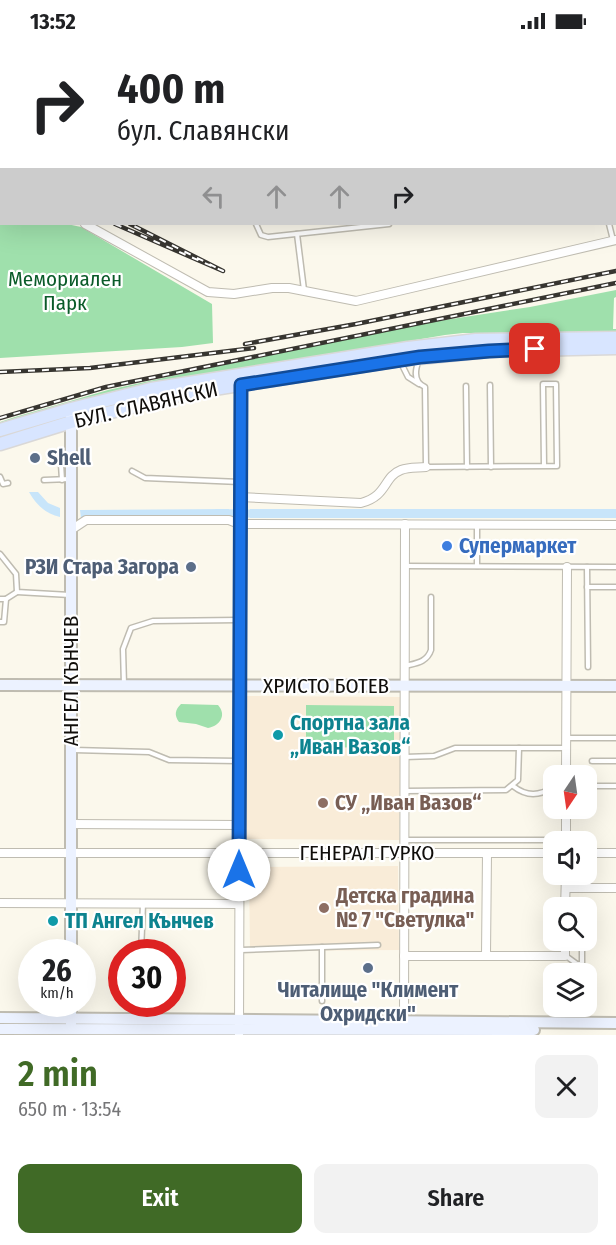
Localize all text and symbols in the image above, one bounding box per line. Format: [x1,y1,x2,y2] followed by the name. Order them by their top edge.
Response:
[30,8,76,35] text: 13:52
[117,64,225,114] text: 400 m
[18,66,96,144] icon: right
[117,115,289,147] text: бул. Славянски
[197,180,230,213] icon: left
[260,180,293,213] icon: ahead
[323,180,356,213] icon: ahead
[386,180,419,213] icon: right
[8,266,122,316] park label: Мемориален Парк
[509,323,560,374] pin
[518,332,551,365] icon: arrive
[72,376,220,434] street label: БУЛ. СЛАВЯНСКИ
[47,445,91,471] place label: Shell
[28,451,42,465] marker: Shell
[459,533,577,559] place label: Супермаркет
[440,539,454,553] marker: Супермаркет
[25,554,179,580] place label: РЗИ Стара Загора
[184,560,198,574] marker: РЗИ Стара Загора
[58,616,84,746] street label: АНГЕЛ КЪНЧЕВ
[263,673,389,699] street label: ХРИСТО БОТЕВ
[290,710,410,760] place label: Спортна зала „Иван Вазов“
[271,728,285,742] marker: Спортна зала „Иван Вазов“
[543,765,597,819] north arrow
[543,765,597,1017] map controls
[335,790,482,816] place label: СУ „Иван Вазов“
[316,796,330,810] marker: СУ „Иван Вазов“
[543,831,597,885] button: sound
[207,838,271,902] position arrow
[299,840,435,866] street label: ГЕНЕРАЛ ГУРКО
[335,883,474,933] place label: Детска градина № 7 "Светулка"
[543,897,597,951] button: search
[317,901,331,915] marker: Детска градина № 7 "Светулка"
[65,908,214,934] place label: ТП Ангел Кънчев
[46,914,60,928] marker: ТП Ангел Кънчев
[108,939,186,1017] speed limit sign: 30
[42,953,72,989] text: 26
[361,961,375,975] marker: Читалище "Климент Охридски"
[543,963,597,1017] button: layers
[278,977,459,1027] place label: Читалище "Климент Охридски"
[40,984,74,1002] text: km/h
[18,1052,98,1096] text: 2 min
[535,1055,598,1118] button: close
[18,1097,121,1121] text: 650 m · 13:54
[18,1164,302,1233] button: Exit
[314,1164,598,1233] button: Share

